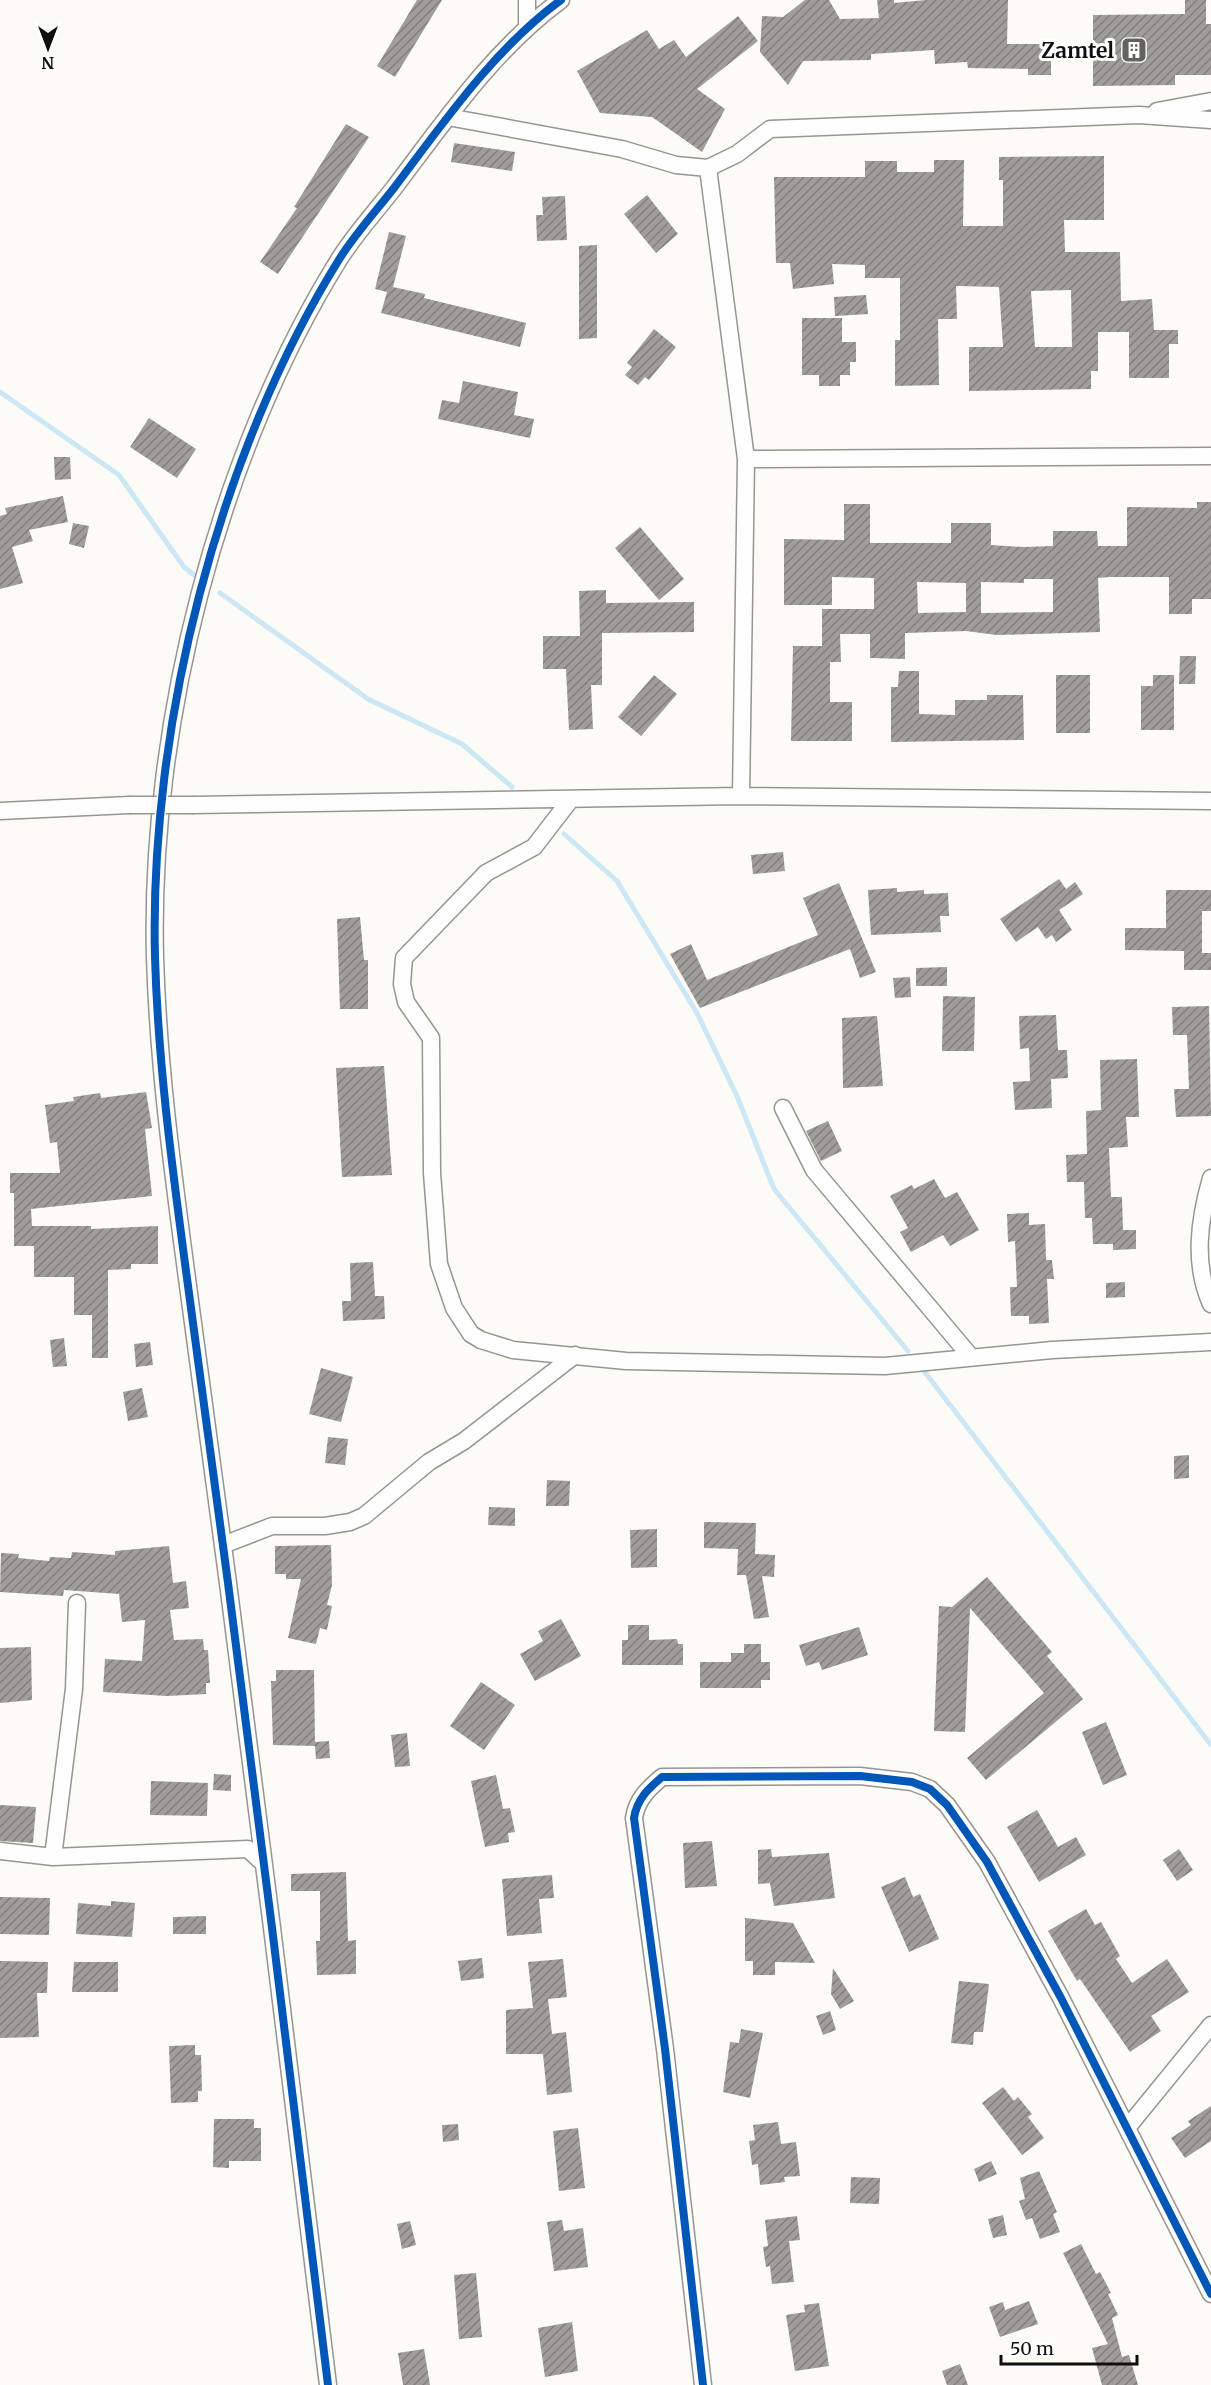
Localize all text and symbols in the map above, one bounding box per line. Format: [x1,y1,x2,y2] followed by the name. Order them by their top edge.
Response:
[18,18,78,78] north arrow
[1119,35,1149,65] building icon: Zamtel
[1041,37,1114,64] place label: Zamtel
[41,53,54,73] text: N
[1001,2328,1138,2366] scale bar
[1010,2337,1054,2360] text: 50 m

